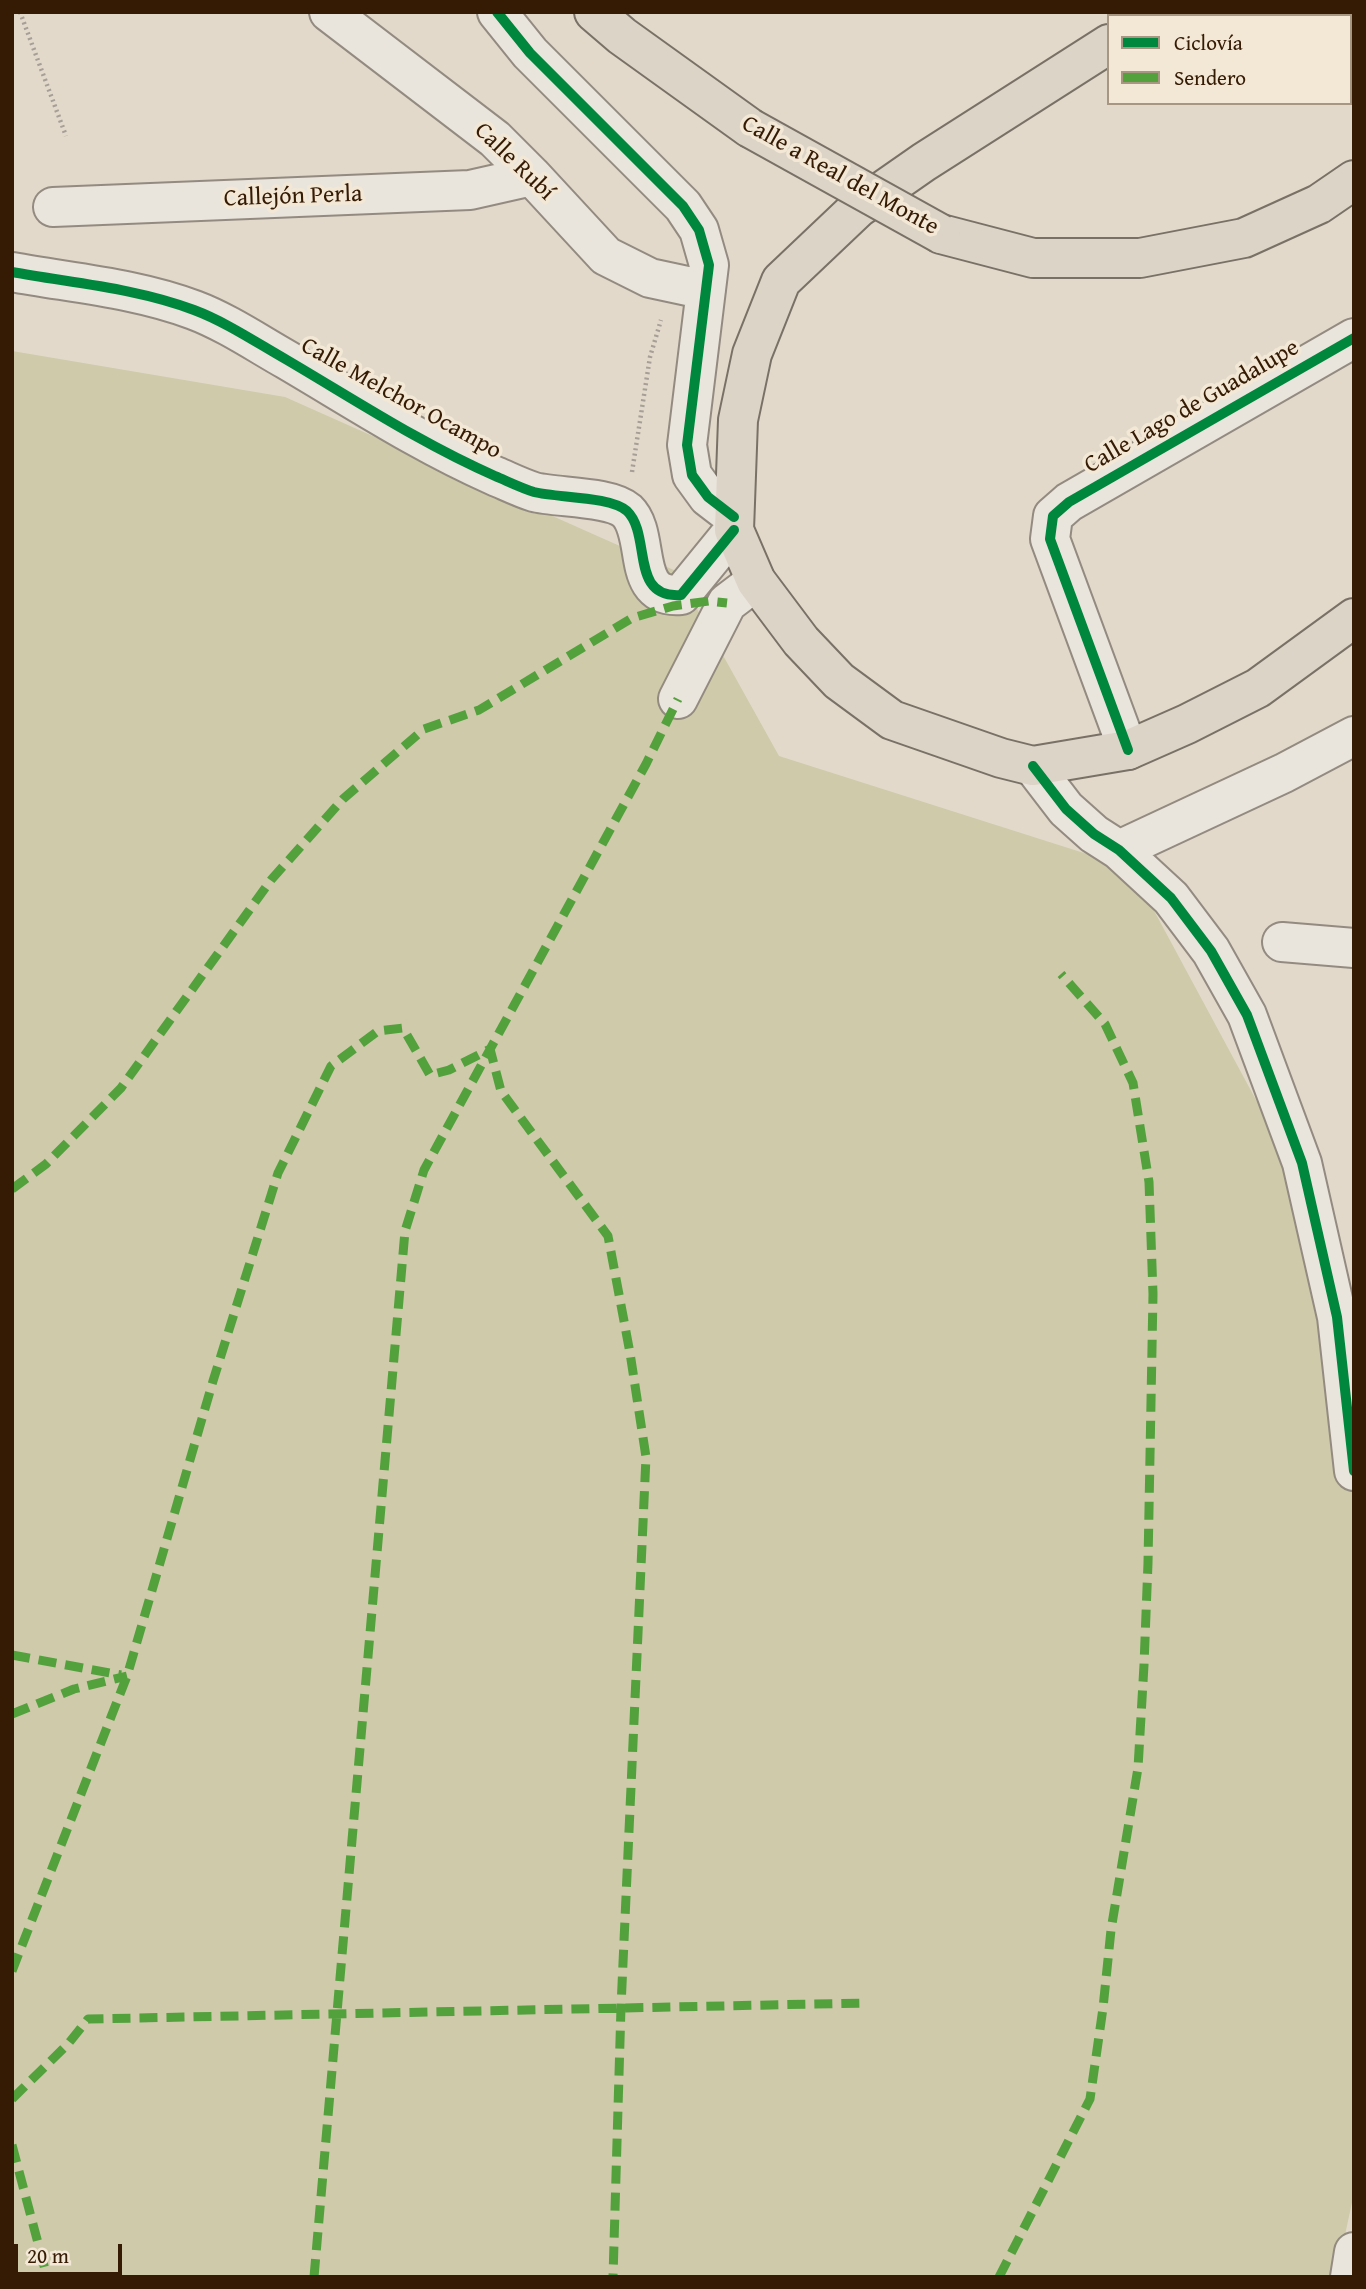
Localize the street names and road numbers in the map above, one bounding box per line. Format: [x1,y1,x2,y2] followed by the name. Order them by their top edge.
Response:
[736,110,944,242] street label: Calle a Real del Monte
[468,117,560,207] street label: Calle Rubí
[223,180,363,214] street label: Callejón Perla
[296,332,506,466] street label: Calle Melchor Ocampo
[1080,334,1304,480] street label: Calle Lago de Guadalupe

